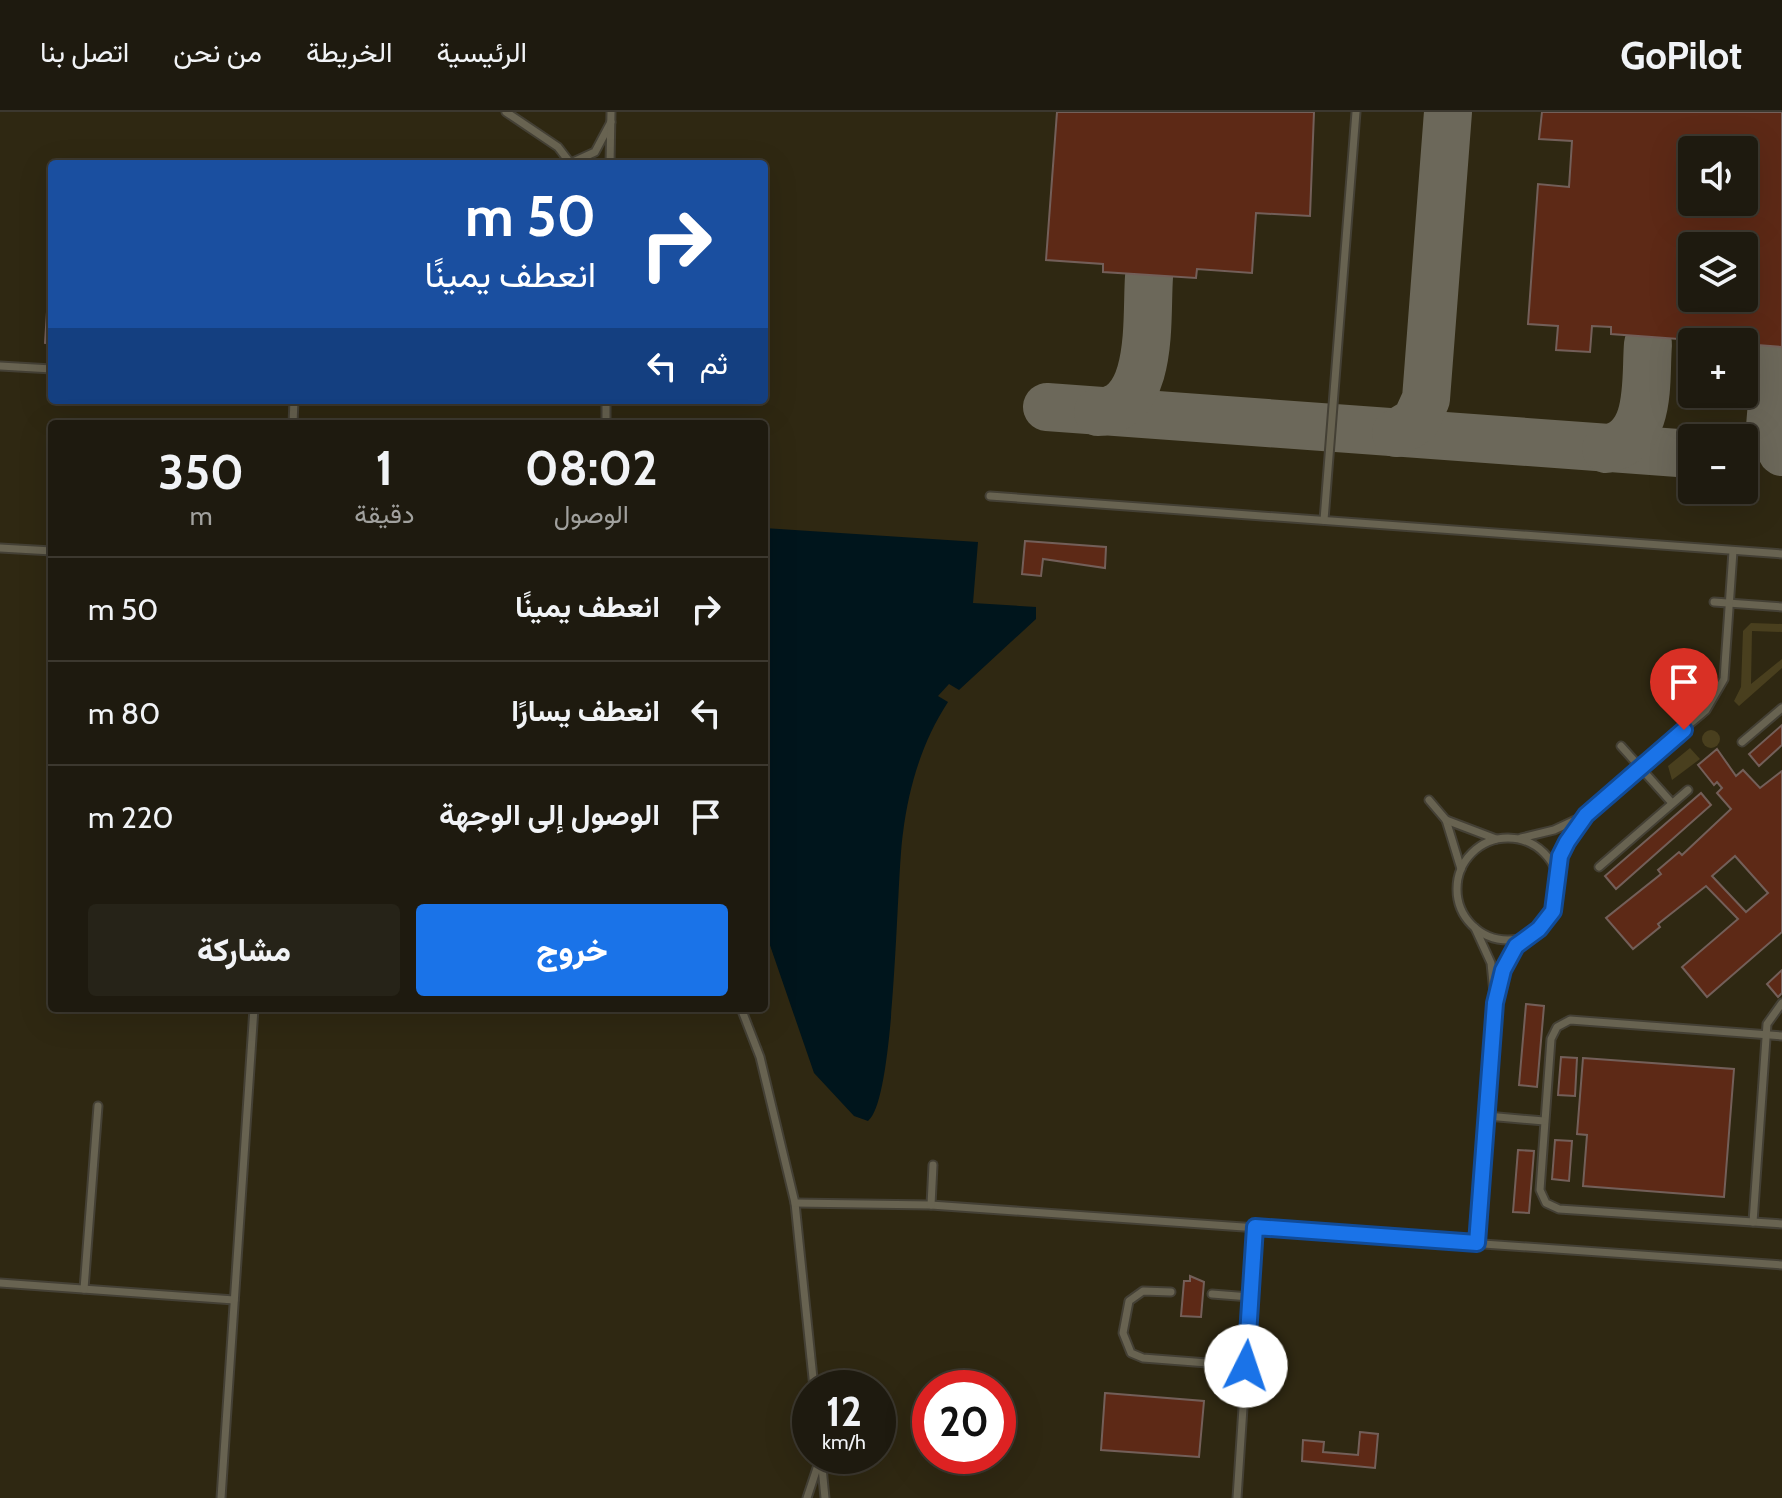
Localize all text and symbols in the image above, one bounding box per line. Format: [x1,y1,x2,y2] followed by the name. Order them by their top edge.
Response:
[1620,32,1742,79] text: GoPilot
[40,35,129,69] text: اتصل بنا
[173,35,262,69] text: من نحن
[306,35,393,69] text: الخريطة
[437,35,527,69] text: الرئيسية
[1678,136,1758,504] map controls
[1678,136,1758,216] button: sound
[465,182,596,250] text: 50 m
[624,192,728,296] icon: right
[1678,232,1758,312] button: layers
[424,252,596,296] text: انعطف يمينًا
[1678,328,1758,408] button: +
[640,344,684,388] icon: left
[700,345,728,382] text: ثم
[1678,424,1758,504] button: −
[376,439,393,497] text: 1
[525,439,658,497] text: 08:02
[158,443,244,501] text: 350
[354,498,414,530] text: دقيقة
[554,498,629,530] text: الوصول
[190,500,213,532] text: m
[684,587,728,631] icon: right
[515,588,660,625] text: انعطف يمينًا
[88,591,158,628] text: 50 m
[1650,648,1718,730] pin
[1662,660,1706,704] icon: arrive
[684,691,728,735] icon: left
[511,692,660,729] text: انعطف يسارًا
[88,695,160,732] text: 80 m
[684,795,728,839] icon: arrive
[439,796,660,833] text: الوصول إلى الوجهة
[88,799,173,836] text: 220 m
[88,904,400,996] button: مشاركة
[416,904,728,996] button: خروج
[1204,1324,1288,1408] position arrow
[912,1370,1016,1474] speed limit sign: 20
[826,1387,862,1436] text: 12
[822,1430,866,1454] text: km/h

